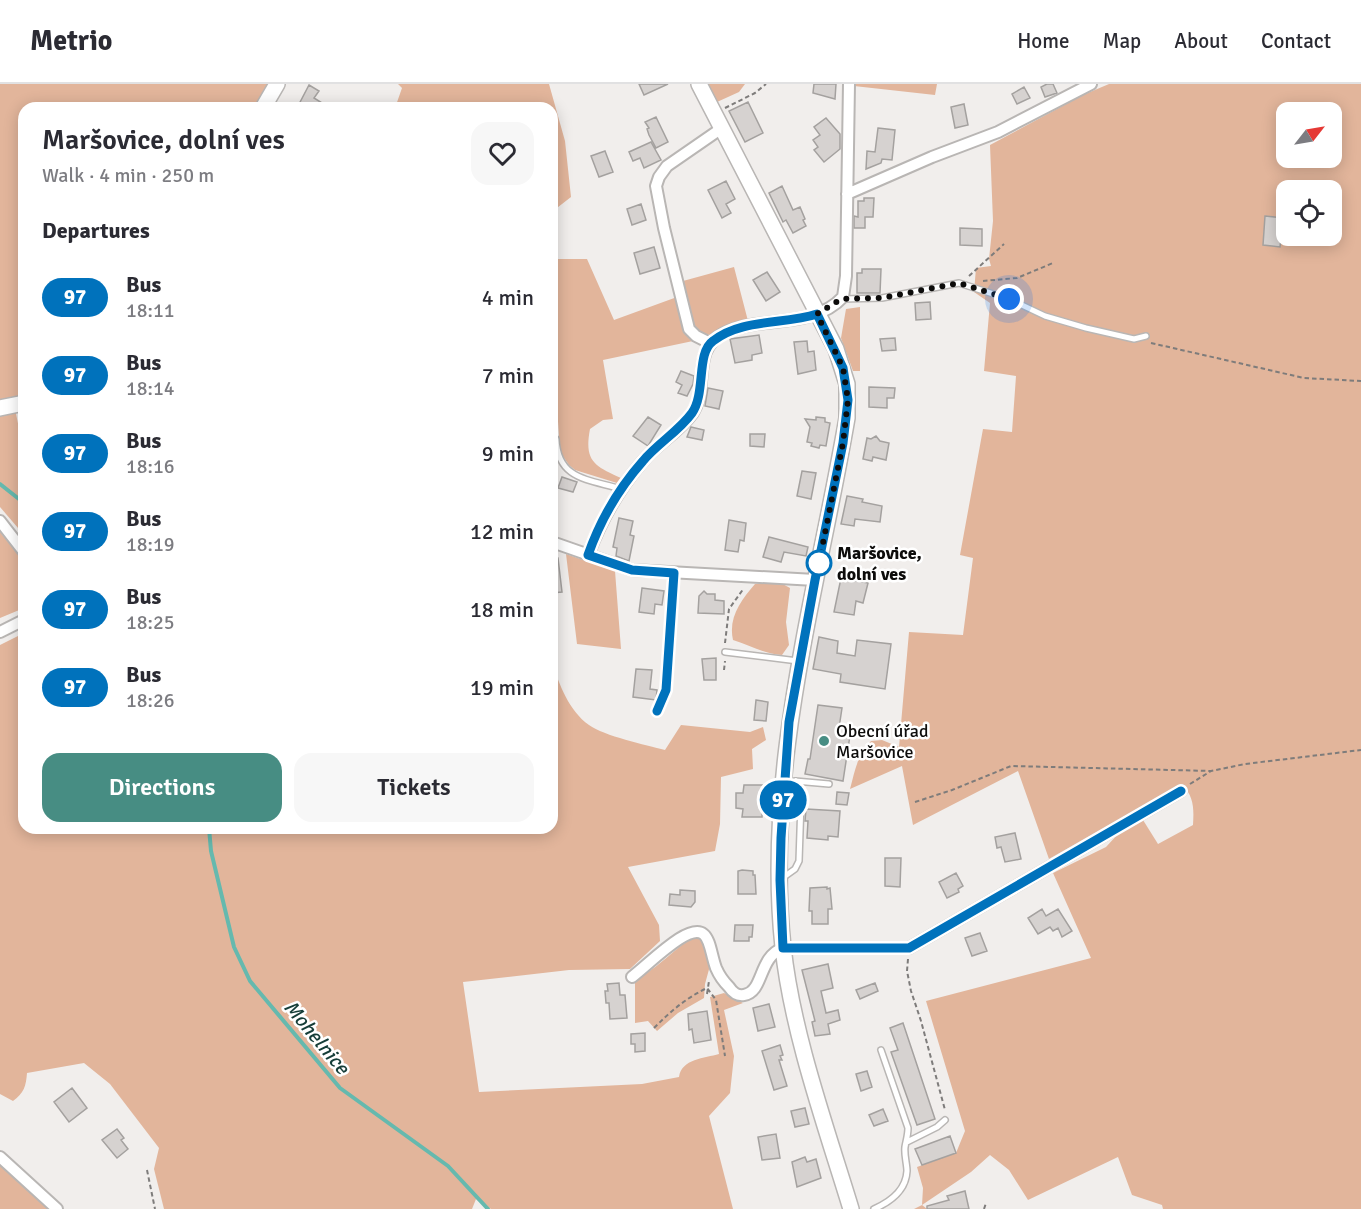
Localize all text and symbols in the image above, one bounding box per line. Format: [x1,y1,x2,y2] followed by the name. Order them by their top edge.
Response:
[30,24,112,58] text: Metrio
[1017,28,1070,54] text: Home
[1103,28,1141,54] text: Map
[1174,28,1228,54] text: About
[1261,28,1331,54] text: Contact
[1276,102,1342,168] north arrow
[1276,102,1342,246] map controls
[471,122,534,185] button: heart
[42,123,285,157] text: Maršovice, dolní ves
[42,163,214,188] text: Walk · 4 min · 250 m
[1276,180,1342,246] button: locate
[42,217,150,244] text: Departures
[126,271,161,298] text: Bus
[64,284,86,310] text: 97
[482,284,534,311] text: 4 min
[994,284,1024,314] your location
[126,298,175,323] text: 18:11
[126,349,161,376] text: Bus
[64,362,86,388] text: 97
[482,362,534,389] text: 7 min
[126,376,175,401] text: 18:14
[126,427,161,454] text: Bus
[64,440,86,466] text: 97
[482,440,534,467] text: 9 min
[126,454,175,479] text: 18:16
[126,505,161,532] text: Bus
[64,518,86,544] text: 97
[470,518,534,545] text: 12 min
[126,532,175,557] text: 18:19
[837,542,922,585] place label: Maršovice, dolní ves
[806,550,832,576] marker: Maršovice, dolní ves
[126,583,161,610] text: Bus
[64,596,86,622] text: 97
[470,596,534,623] text: 18 min
[126,610,175,635] text: 18:25
[126,661,161,688] text: Bus
[64,674,86,700] text: 97
[470,674,534,701] text: 19 min
[126,688,175,713] text: 18:26
[836,720,928,763] place label: Obecní úřad Maršovice
[817,734,831,748] marker: Obecní úřad Maršovice
[42,753,282,822] button: Directions
[294,753,534,822] button: Tickets
[756,780,810,820] line badge: 97
[772,787,794,813] text: 97
[278,995,355,1080] water label: Mohelnice

